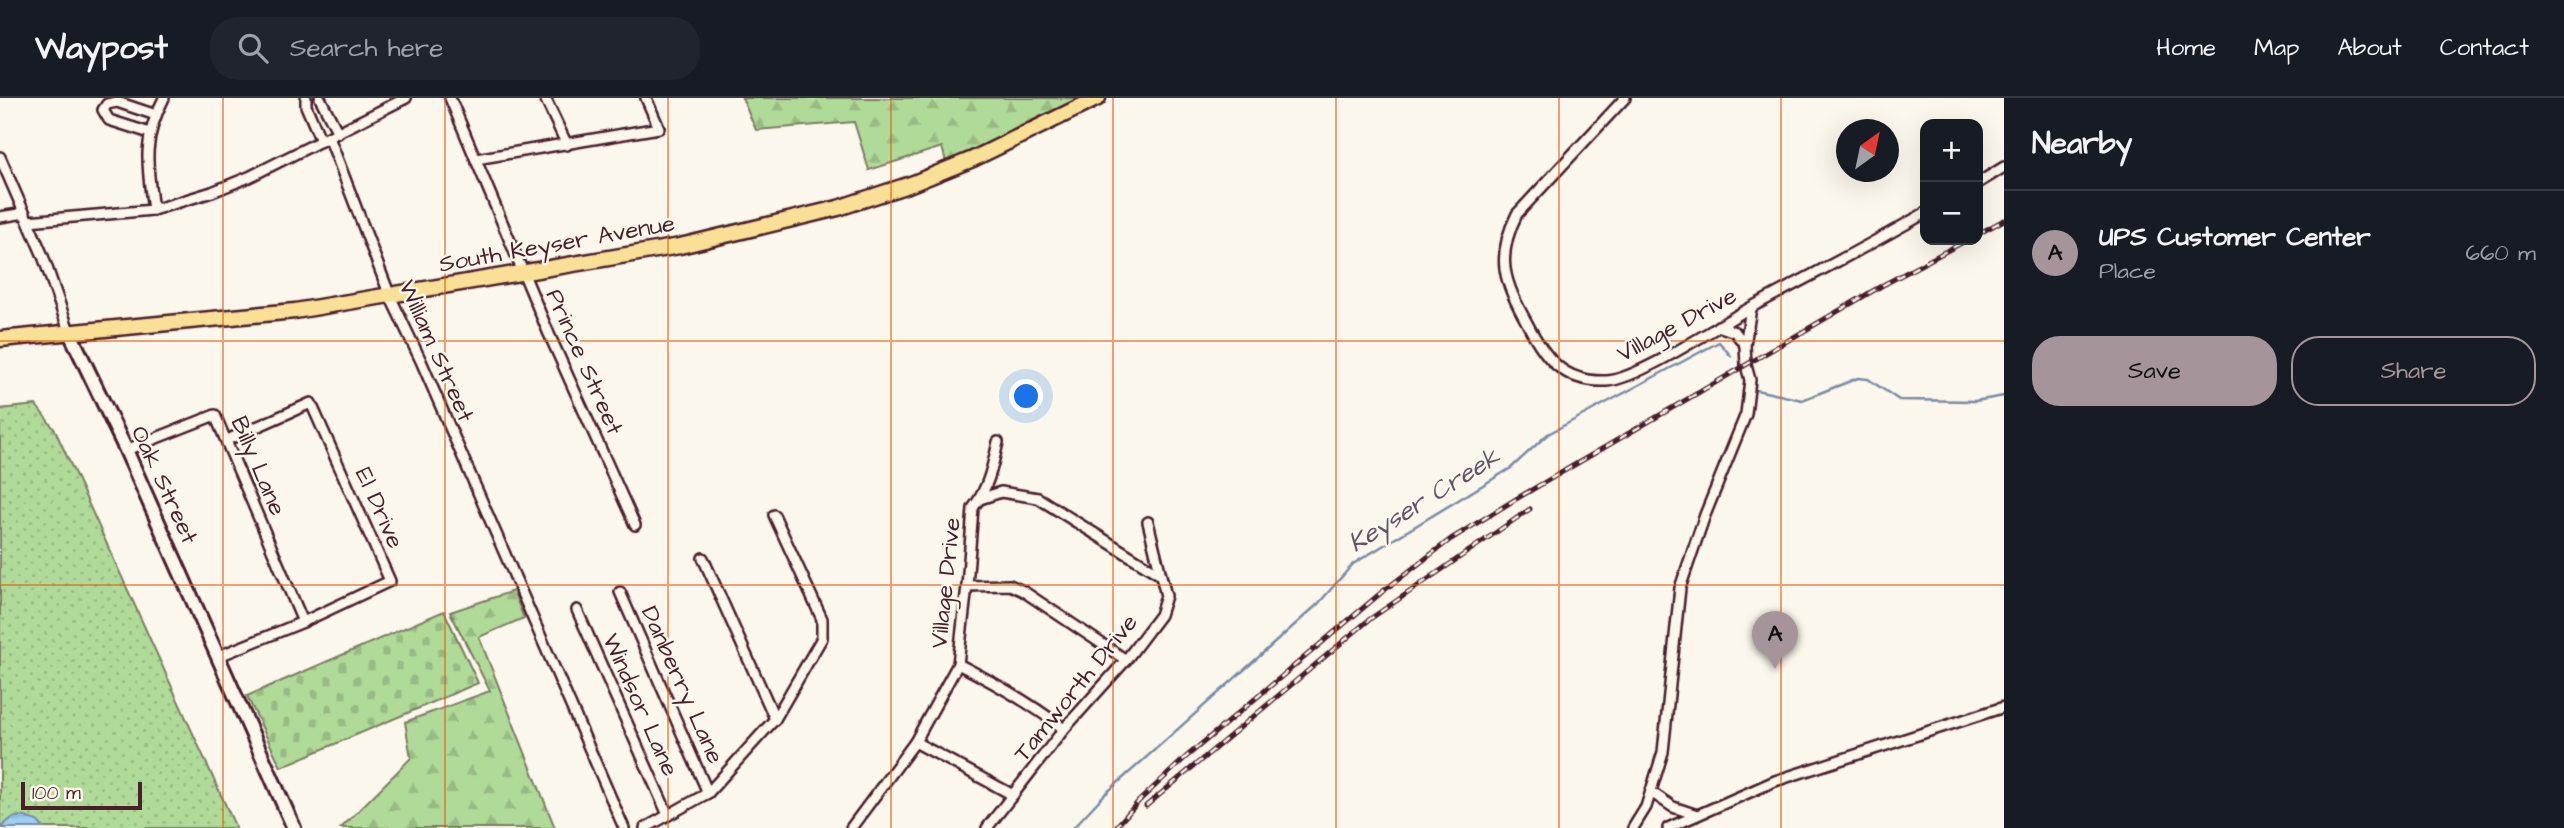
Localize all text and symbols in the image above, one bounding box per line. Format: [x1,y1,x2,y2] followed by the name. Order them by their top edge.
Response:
[210,17,700,80] search box
[35,25,168,71] text: Waypost
[234,29,272,67] icon: search
[290,30,443,66] text: Search here
[2156,31,2216,65] text: Home
[2254,31,2299,65] text: Map
[2337,31,2402,65] text: About
[2440,31,2529,65] text: Contact
[1836,119,1899,182] north arrow
[1920,119,1983,245] map controls
[1920,119,1983,182] button: +
[2032,123,2132,165] text: Nearby
[1920,182,1983,245] button: −
[436,207,678,282] street label: South Keyser Avenue
[2099,219,2371,255] text: UPS Customer Center
[2048,237,2062,269] text: A
[2466,237,2536,269] text: 660 m
[2099,255,2156,287] text: Place
[390,275,483,428] street label: William Street
[1611,279,1743,372] street label: Village Drive
[537,284,631,440] street label: Prince Street
[2032,336,2277,406] button: Save
[2291,336,2536,406] button: Share
[1009,379,1043,413] your location
[221,411,294,521] street label: Billy Lane
[122,420,206,550] street label: Oak Street
[1341,438,1508,562] water label: Keyser Creek
[346,462,412,554] street label: El Drive
[922,516,971,650] street label: Village Drive
[631,601,732,770] street label: Danberry Lane
[1006,607,1146,769] street label: Tamworth Drive
[1752,611,1798,669] pin: A
[593,628,687,782] street label: Windsor Lane
[21,779,142,811] scale bar
[32,780,81,807] text: 100 m

